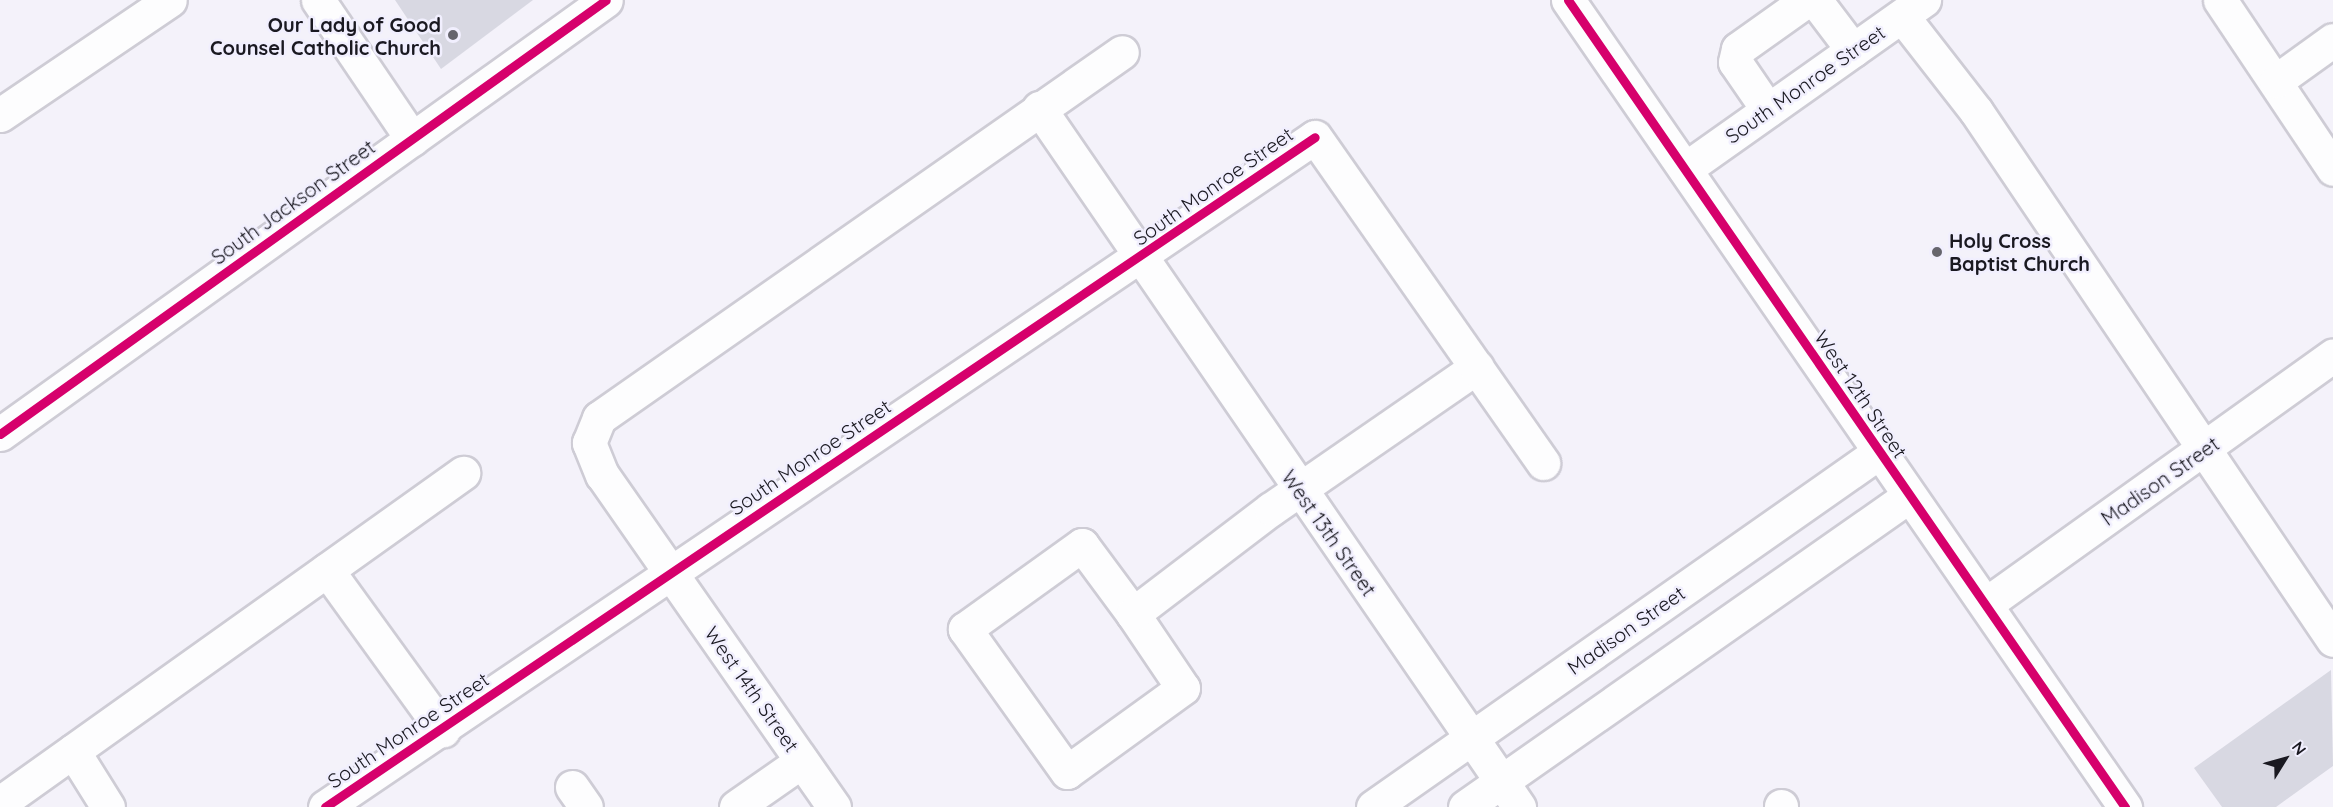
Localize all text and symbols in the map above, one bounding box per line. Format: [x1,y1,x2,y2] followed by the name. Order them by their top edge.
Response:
[210,12,441,59] place label: Our Lady of Good Counsel Catholic Church
[1721,20,1889,148] street label: South Monroe Street
[446,28,460,42] marker: Our Lady of Good Counsel Catholic Church
[1129,122,1297,250] street label: South Monroe Street
[207,135,379,269] street label: South Jackson Street
[1949,228,2090,275] place label: Holy Cross Baptist Church
[1930,245,1944,259] marker: Holy Cross Baptist Church
[1809,326,1913,462] street label: West 12th Street
[725,394,895,520] street label: South Monroe Street
[2097,432,2223,530] street label: Madison Street
[1277,465,1381,601] street label: West 13th Street
[1563,581,1689,679] street label: Madison Street
[700,622,804,756] street label: West 14th Street
[323,667,493,793] street label: South Monroe Street
[2255,729,2315,789] north arrow
[2288,737,2311,759] text: N

